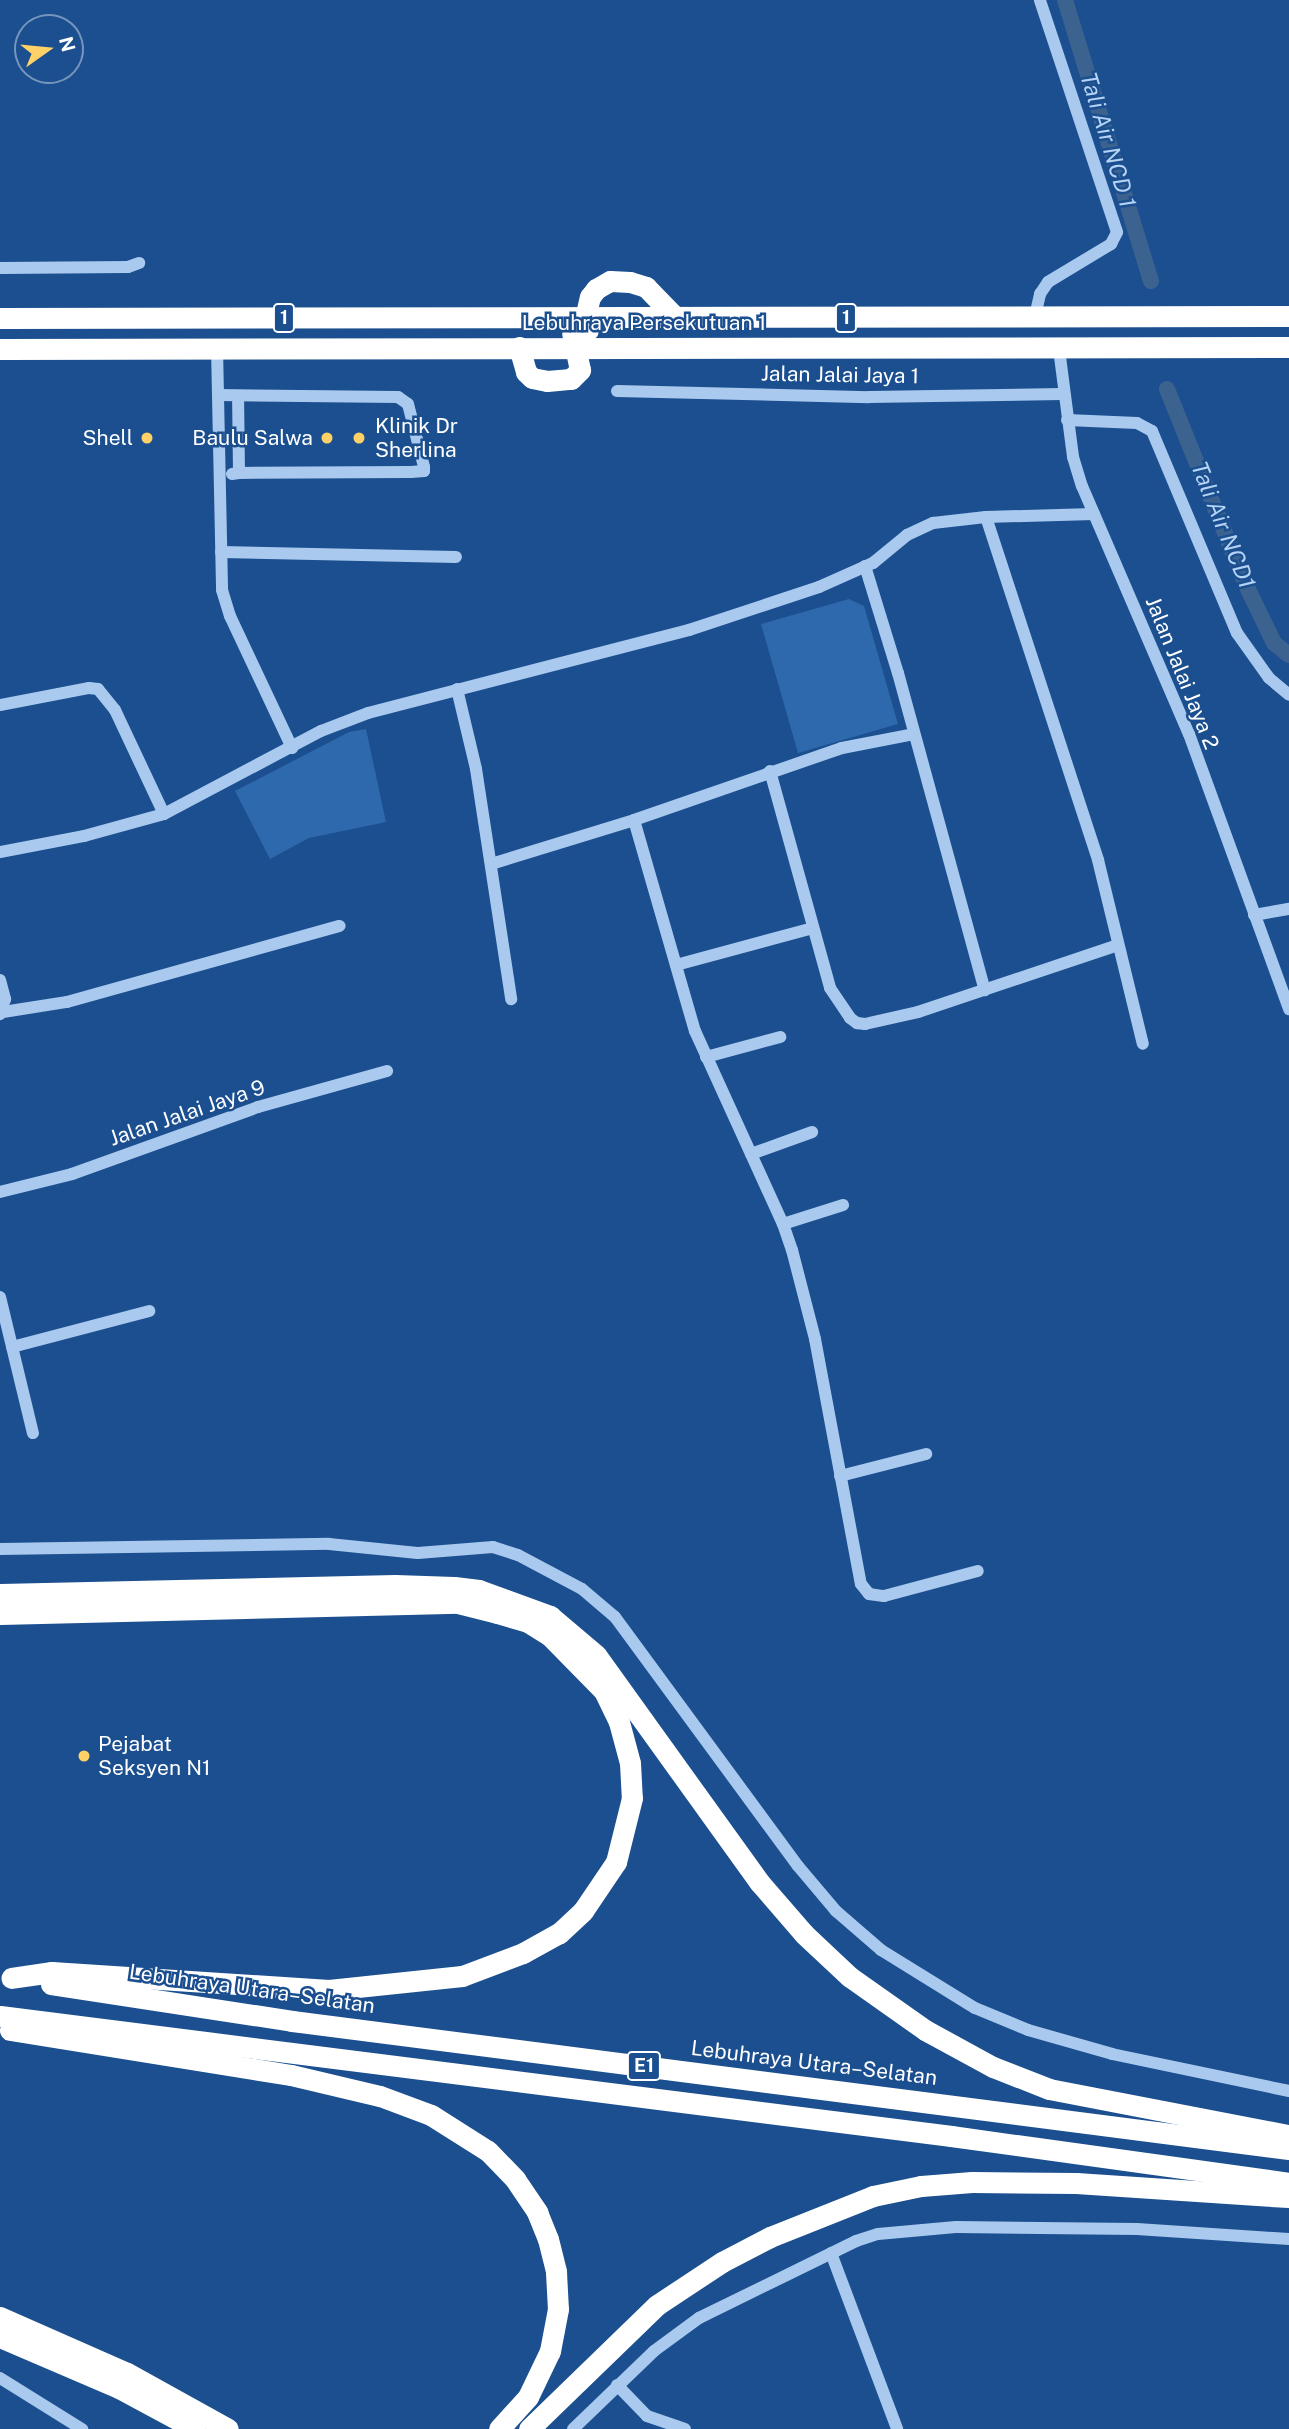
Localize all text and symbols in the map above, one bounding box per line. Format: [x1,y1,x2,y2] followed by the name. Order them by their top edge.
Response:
[14,14,84,84] north arrow
[55,34,80,54] text: N
[1074,69,1142,211] water label: Tali Air NCD 1
[272,302,296,334] road number: 1
[834,302,858,334] road number: 1
[522,310,766,336] street label: Lebuhraya Persekutuan 1
[761,361,919,389] street label: Jalan Jalai Jaya 1
[375,413,458,463] place label: Klinik Dr Sherlina
[83,425,133,451] place label: Shell
[192,425,313,451] place label: Baulu Salwa
[349,428,369,448] marker: Klinik Dr Sherlina
[139,430,155,446] marker: Shell
[319,430,335,446] marker: Baulu Salwa
[1185,458,1261,592] water label: Tali Air NCD1
[1140,593,1224,753] street label: Jalan Jalai Jaya 2
[106,1075,268,1151] street label: Jalan Jalai Jaya 9
[98,1731,211,1781] place label: Pejabat Seksyen N1
[76,1748,92,1764] marker: Pejabat Seksyen N1
[128,1959,376,2019] street label: Lebuhraya Utara–Selatan
[689,2035,939,2091] street label: Lebuhraya Utara–Selatan
[626,2050,662,2082] road number: E1

